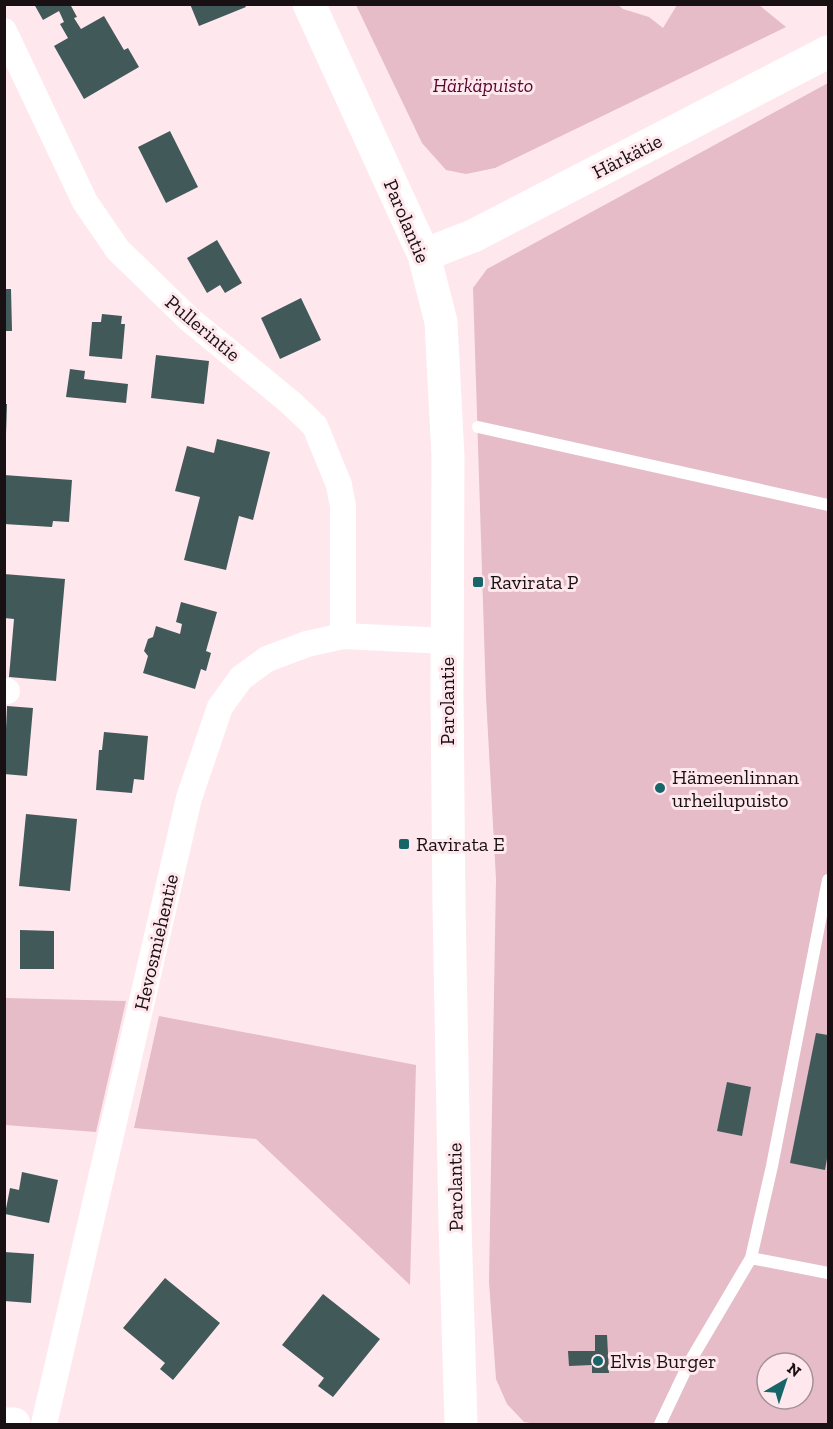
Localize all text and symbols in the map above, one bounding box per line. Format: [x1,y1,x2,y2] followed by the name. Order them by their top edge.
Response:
[433,73,533,97] park label: Härkäpuisto
[588,128,666,184] street label: Härkätie
[379,176,435,266] street label: Parolantie
[161,290,245,366] street label: Pullerintie
[490,570,579,594] place label: Ravirata P
[471,575,485,589] marker: Ravirata P
[435,657,459,745] street label: Parolantie
[672,765,800,812] place label: Hämeenlinnan urheilupuisto
[653,781,667,795] marker: Hämeenlinnan urheilupuisto
[416,832,505,856] place label: Ravirata E
[397,837,411,851] marker: Ravirata E
[129,871,183,1013] street label: Hevosmiehentie
[442,1143,468,1231] street label: Parolantie
[610,1349,716,1373] place label: Elvis Burger
[755,1351,815,1411] north arrow
[591,1354,605,1368] marker: Elvis Burger
[783,1359,805,1381] text: N

